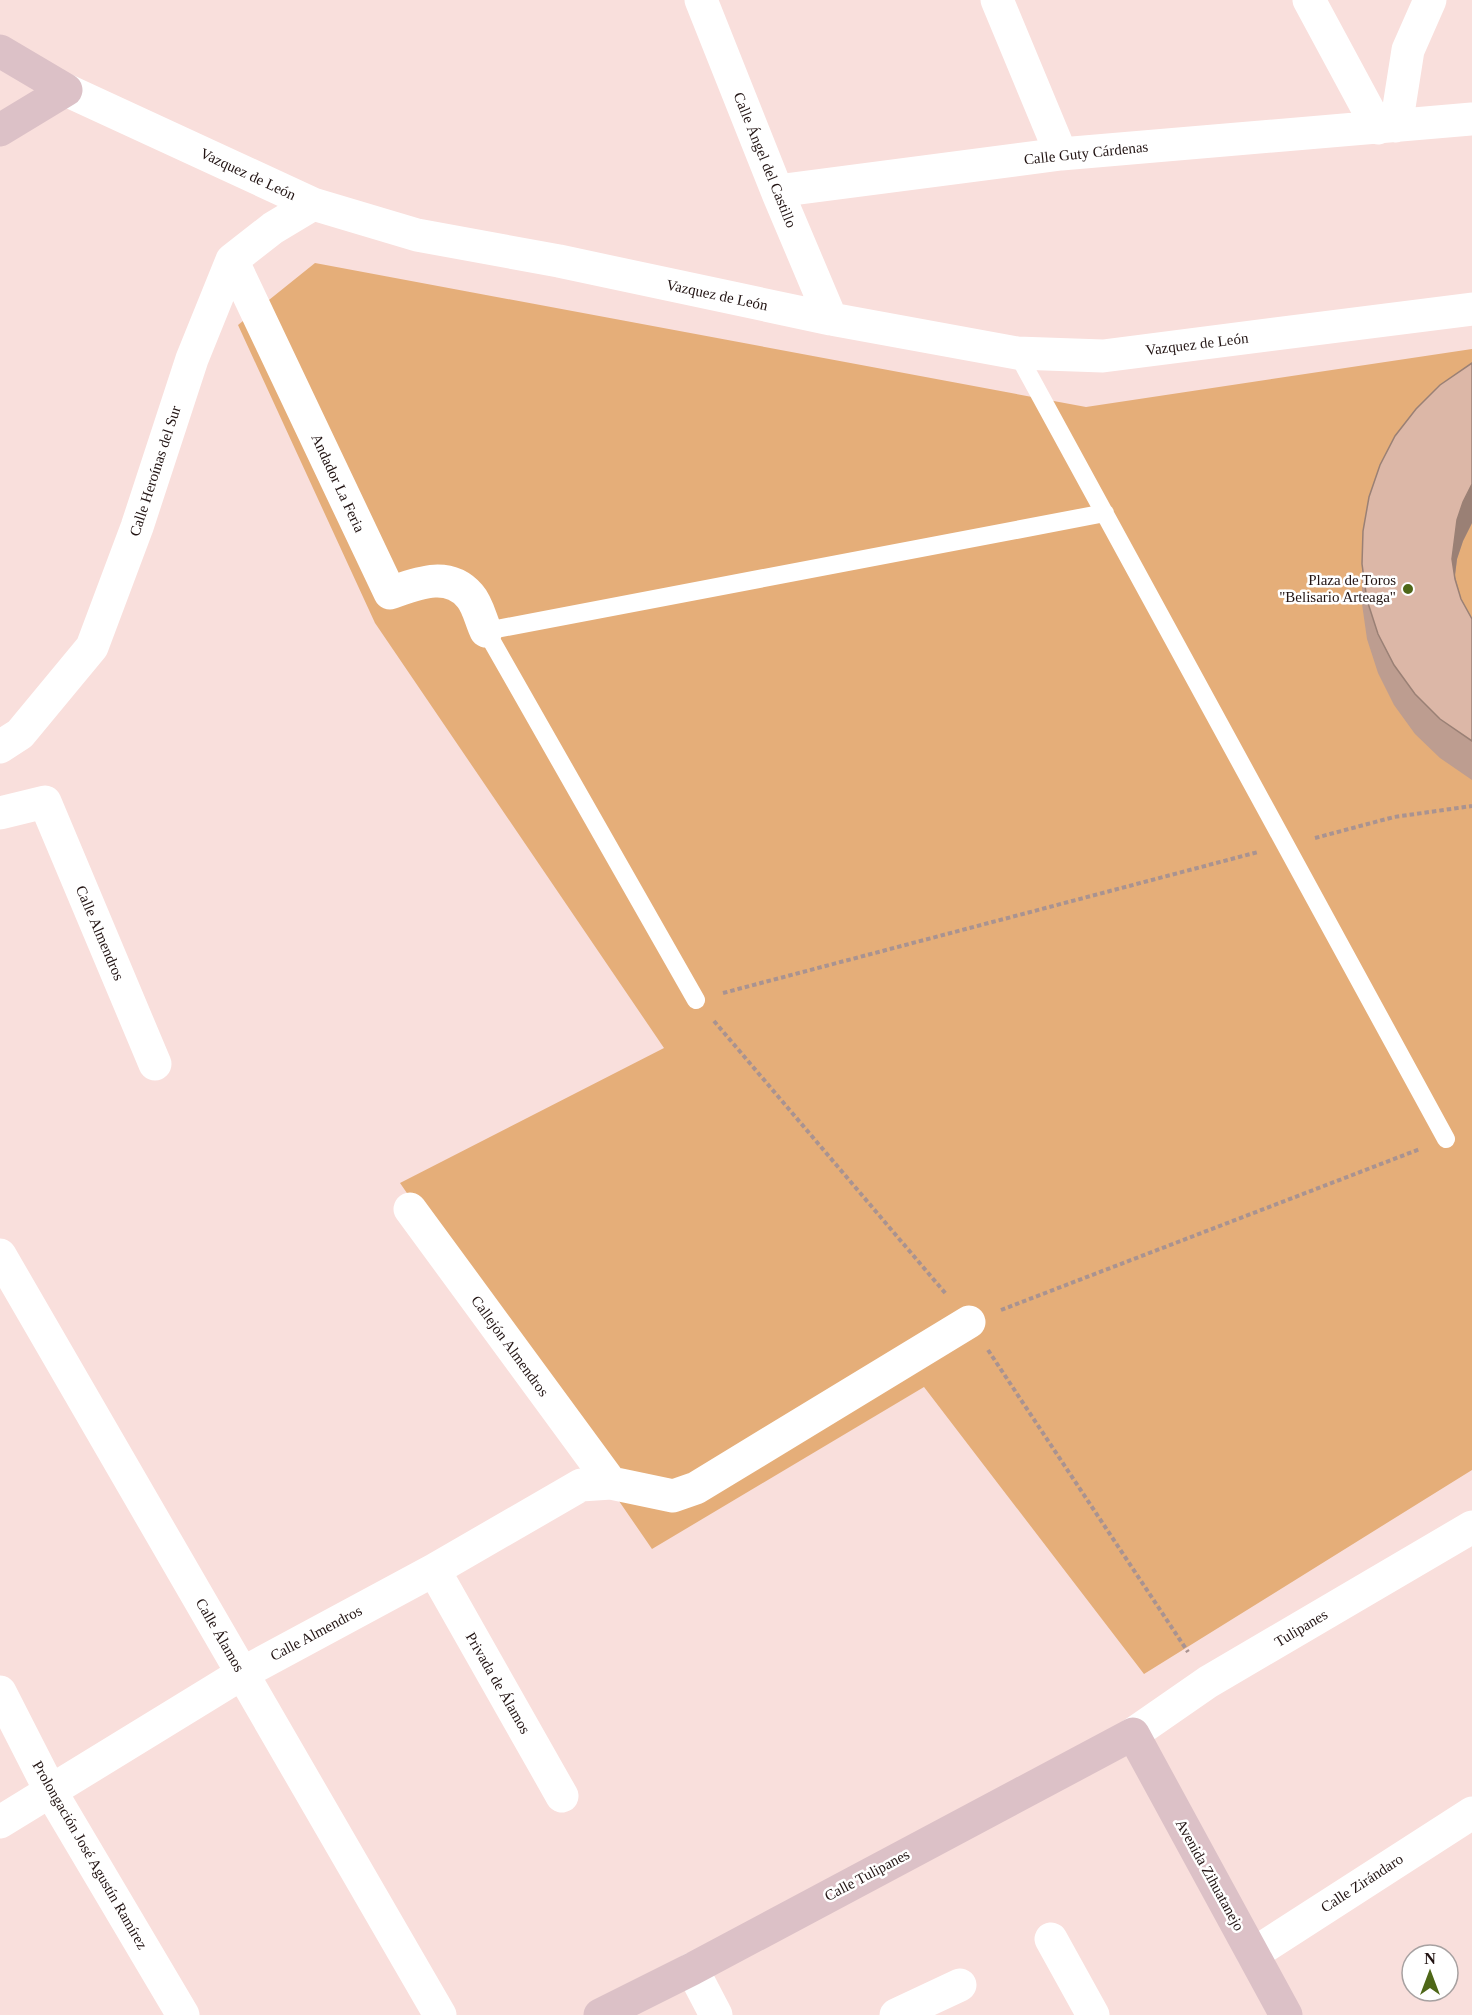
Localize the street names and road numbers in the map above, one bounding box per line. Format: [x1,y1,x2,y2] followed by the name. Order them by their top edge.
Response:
[731,90,799,230] street label: Calle Ángel del Castillo
[1023,138,1149,167] street label: Calle Guty Cárdenas
[198,145,299,203] street label: Vazquez de León
[665,276,770,314] street label: Vazquez de León
[1145,330,1250,358] street label: Vazquez de León
[126,404,184,538] street label: Calle Heroínas del Sur
[308,431,368,535] street label: Andador La Feria
[73,883,127,983] street label: Calle Almendros
[468,1293,552,1400] street label: Callejón Almendros
[193,1595,248,1675] street label: Calle Álamos
[268,1602,365,1664] street label: Calle Almendros
[1272,1606,1330,1650] street label: Tulipanes
[463,1630,534,1737] street label: Privada de Álamos
[29,1758,151,1952] street label: Prolongación José Agustín Ramírez
[1173,1816,1247,1934] street label: Avenida Zihuatanejo
[822,1846,912,1904] street label: Calle Tulipanes
[1318,1851,1406,1915] street label: Calle Zirándaro

